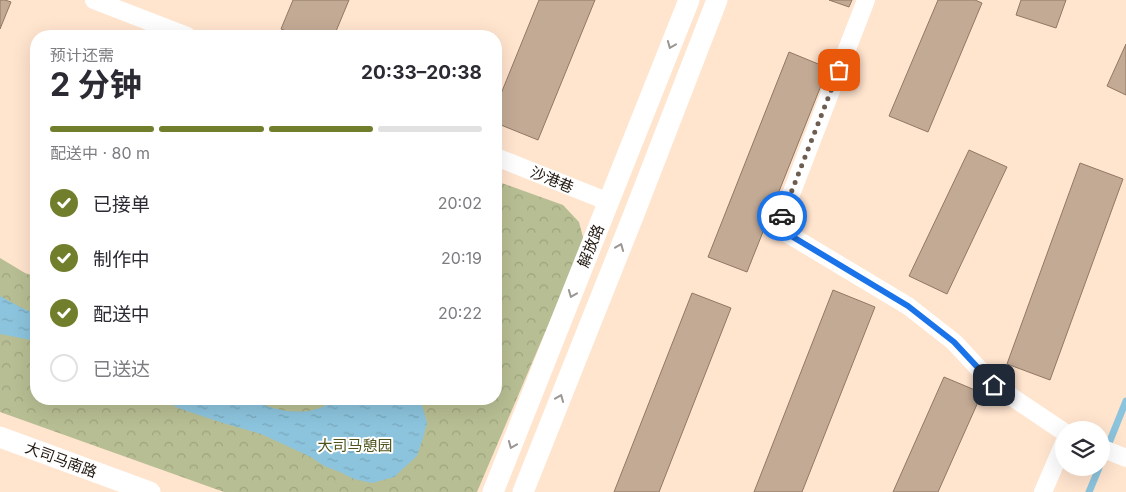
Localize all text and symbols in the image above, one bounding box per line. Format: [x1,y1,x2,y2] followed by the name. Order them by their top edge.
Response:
[667,40,677,49] one-way arrow
[50,45,114,65] text: 预计还需
[818,49,860,91] pin
[825,56,853,84] icon: bag
[361,61,482,84] text: 20:33–20:38
[50,65,142,104] text: 2 分钟
[50,143,150,163] text: 配送中 · 80 m
[528,162,577,197] street label: 沙港巷
[50,189,78,217] icon: check
[757,191,807,241] courier
[93,193,150,216] text: 已接单
[438,193,482,213] text: 20:02
[768,202,796,230] icon: car
[573,221,608,270] street label: 解放路
[614,243,625,252] one-way arrow
[50,244,78,272] icon: check
[93,248,150,271] text: 制作中
[441,248,482,268] text: 20:19
[568,289,578,298] one-way arrow
[50,299,78,327] icon: check
[93,303,150,326] text: 配送中
[438,303,482,323] text: 20:22
[93,358,150,381] text: 已送达
[973,364,1015,406] pin
[980,371,1008,399] icon: home
[554,394,565,403] one-way arrow
[1055,421,1110,476] map controls
[1055,421,1110,476] button: layers
[317,436,393,455] park label: 大司马憩园
[23,438,100,481] street label: 大司马南路
[508,440,518,449] one-way arrow

